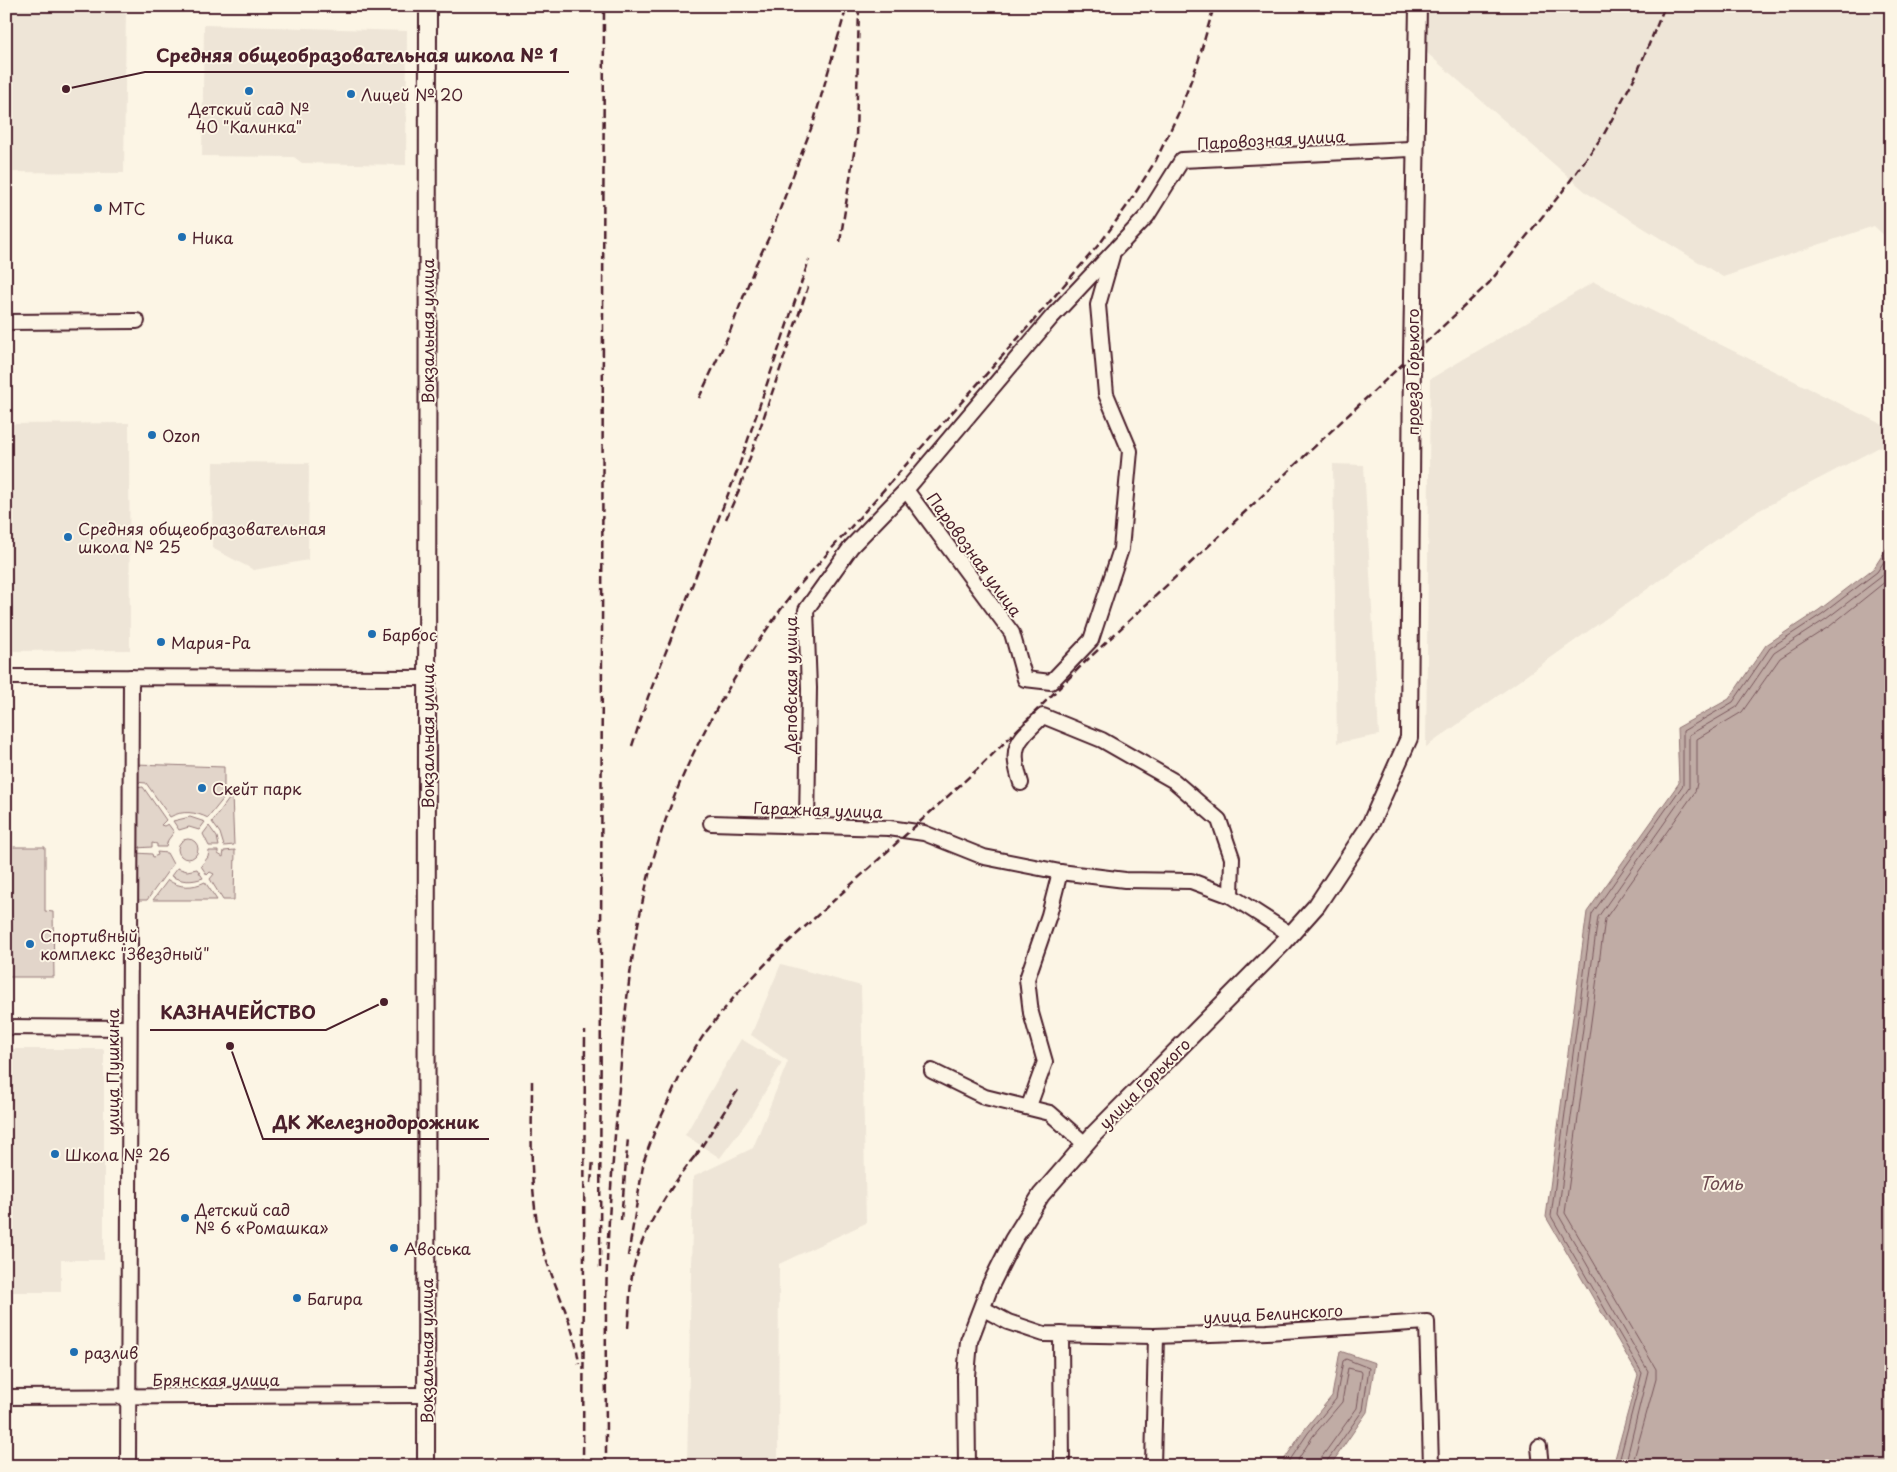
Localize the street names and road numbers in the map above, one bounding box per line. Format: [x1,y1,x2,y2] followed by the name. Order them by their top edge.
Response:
[1196,123,1346,155] street label: Паровозная улица
[415,258,439,404] street label: Вокзальная улица
[1400,308,1424,436] street label: проезд Горького
[922,487,1028,621] street label: Паровозная улица
[778,616,802,755] street label: Деповская улица
[415,663,439,809] street label: Вокзальная улица
[753,795,883,823] street label: Гаражная улица
[100,1009,124,1135] street label: улица Пушкина
[1093,1032,1195,1134] street label: улица Горького
[414,1278,438,1424] street label: Вокзальная улица
[1202,1297,1344,1329] street label: улица Белинского
[153,1367,280,1391] street label: Брянская улица

